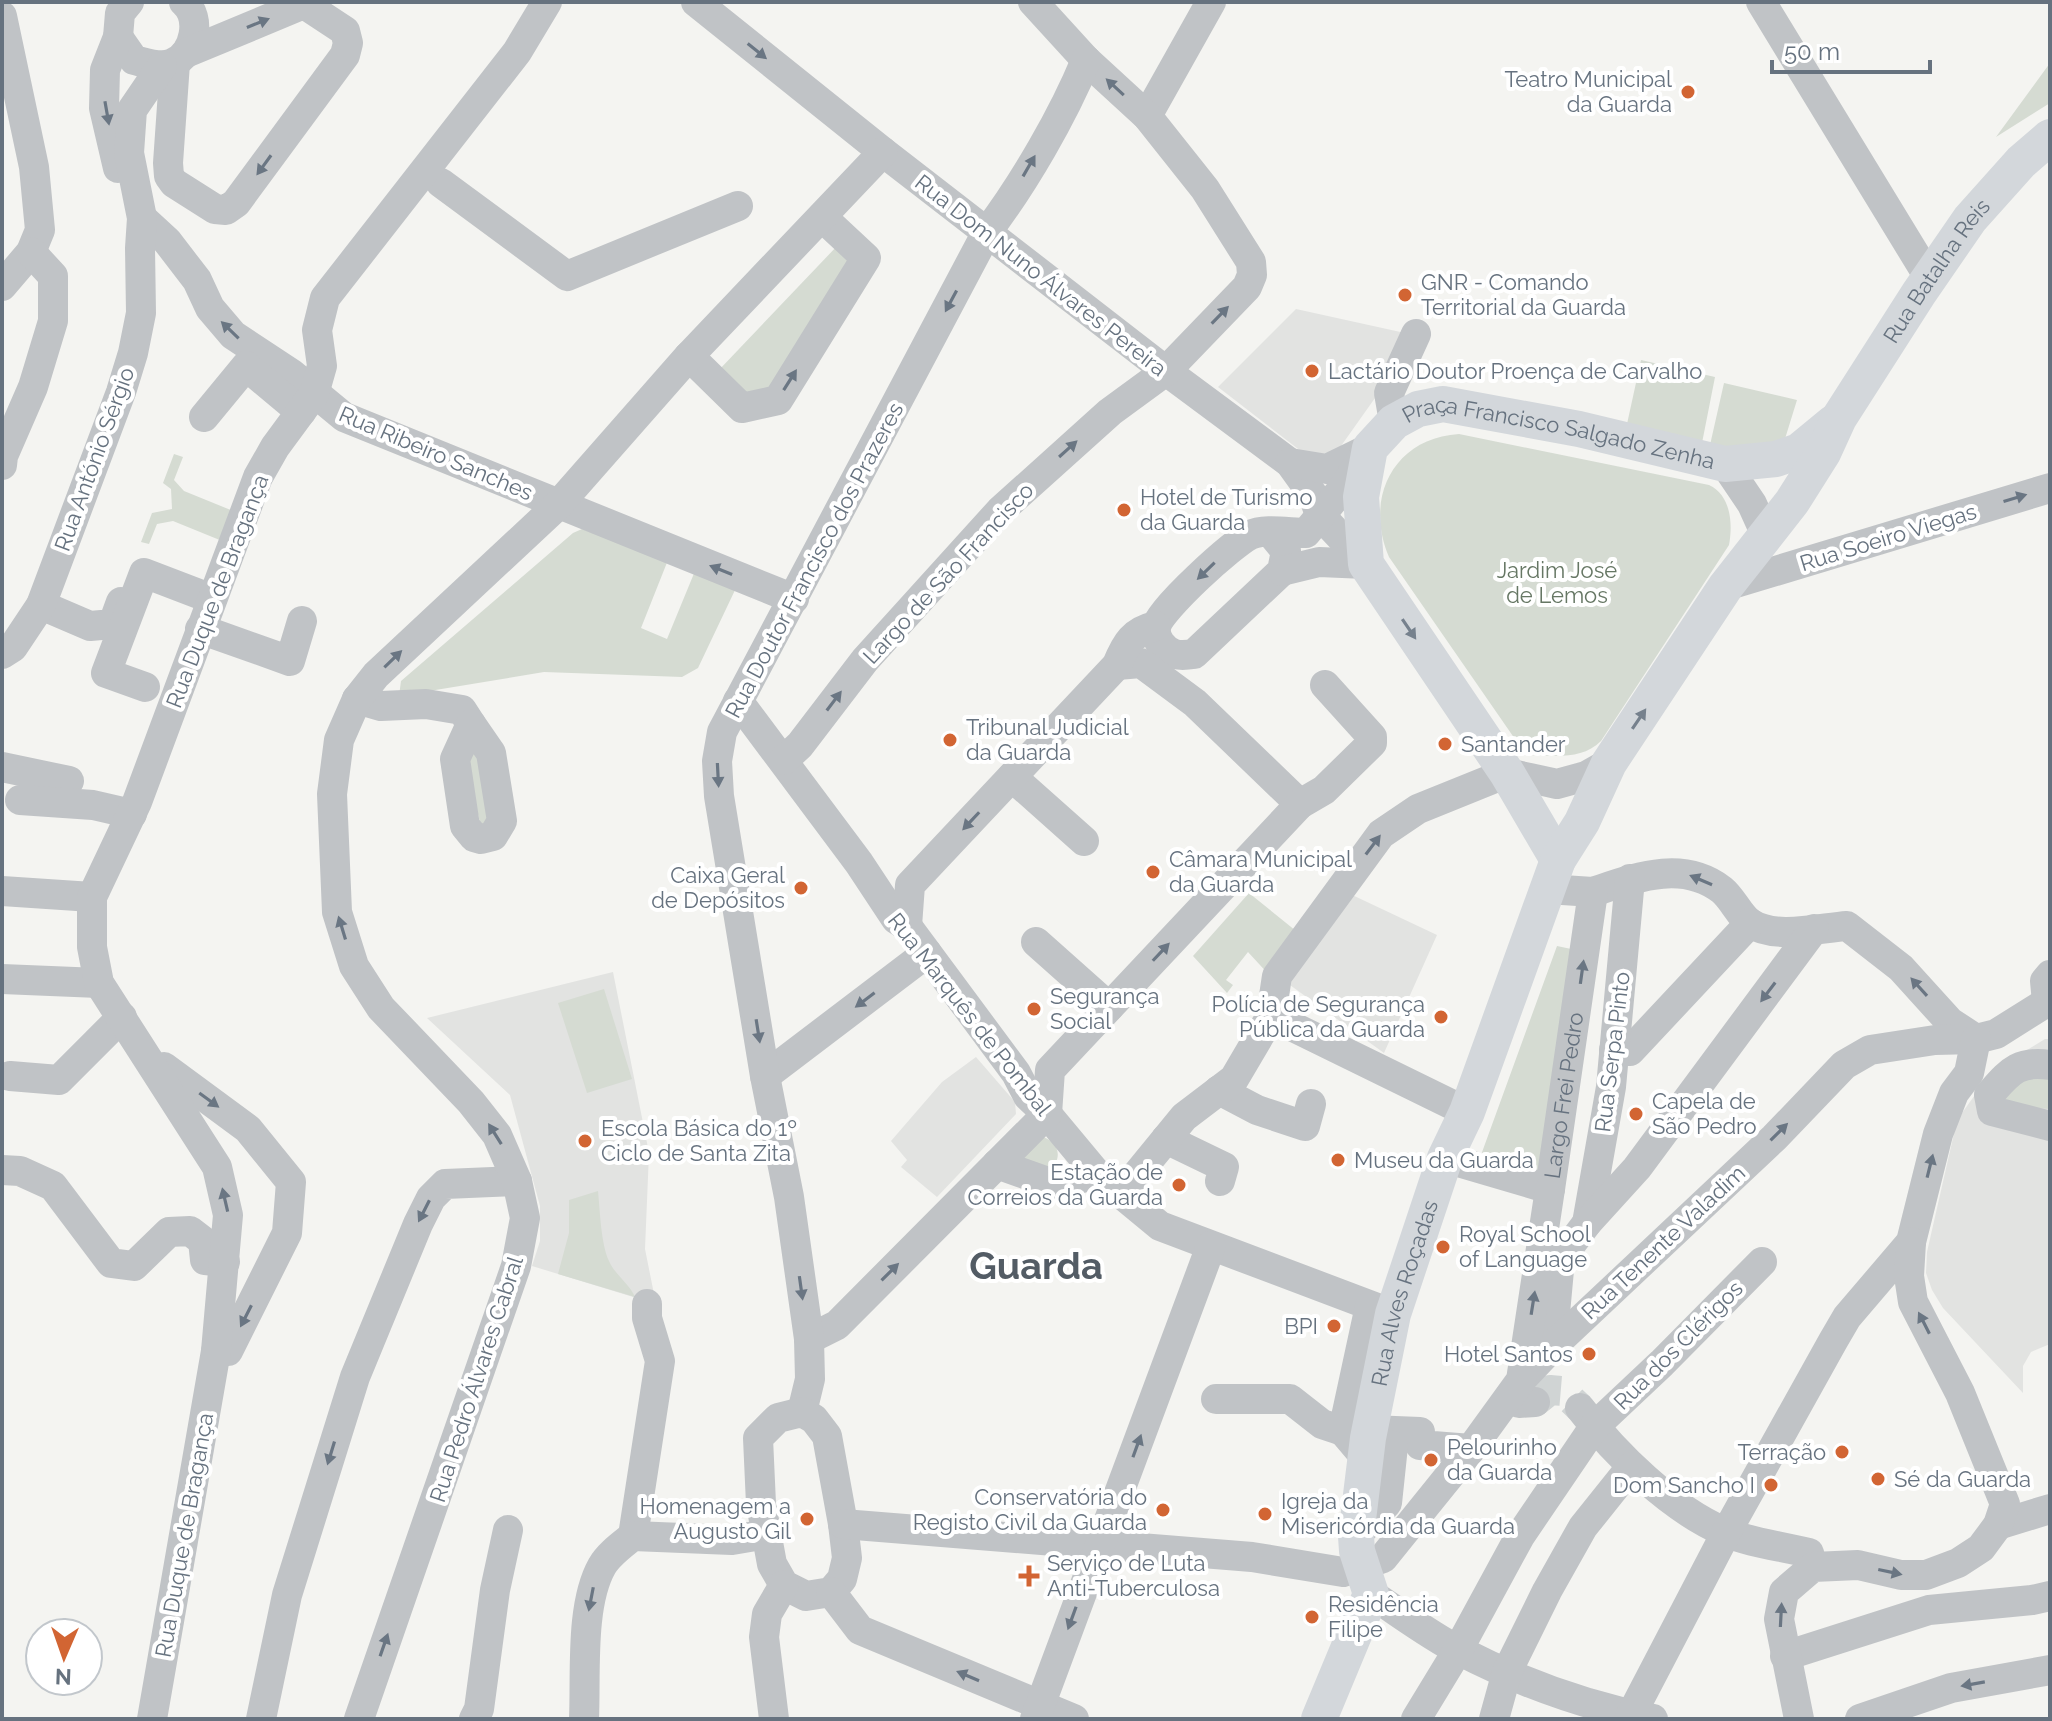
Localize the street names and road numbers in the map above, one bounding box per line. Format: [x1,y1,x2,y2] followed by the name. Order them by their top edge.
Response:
[910,169,1172,381] street label: Rua Dom Nuno Álvares Pereira
[1877,193,1995,348] street label: Rua Batalha Reis
[49,364,139,554] street label: Rua António Sérgio
[1397,391,1717,474] street label: Praça Francisco Salgado Zenha
[720,398,908,722] street label: Rua Doutor Francisco dos Prazeres
[335,400,537,506] street label: Rua Ribeiro Sanches
[160,471,274,711] street label: Rua Duque de Bragança
[857,477,1039,669] street label: Largo de São Francisco
[1797,498,1979,576] street label: Rua Soeiro Viegas
[883,908,1057,1120] street label: Rua Marquês de Pombal
[1589,970,1635,1134] street label: Rua Serpa Pinto
[1539,1010,1588,1180] street label: Largo Frei Pedro
[1576,1160,1750,1324] street label: Rua Tenente Valadim
[1366,1197,1443,1388] street label: Rua Alves Roçadas
[424,1253,528,1505] street label: Rua Pedro Álvares Cabral
[1608,1275,1748,1415] street label: Rua dos Clérigos
[150,1411,218,1659] street label: Rua Duque de Bragança

